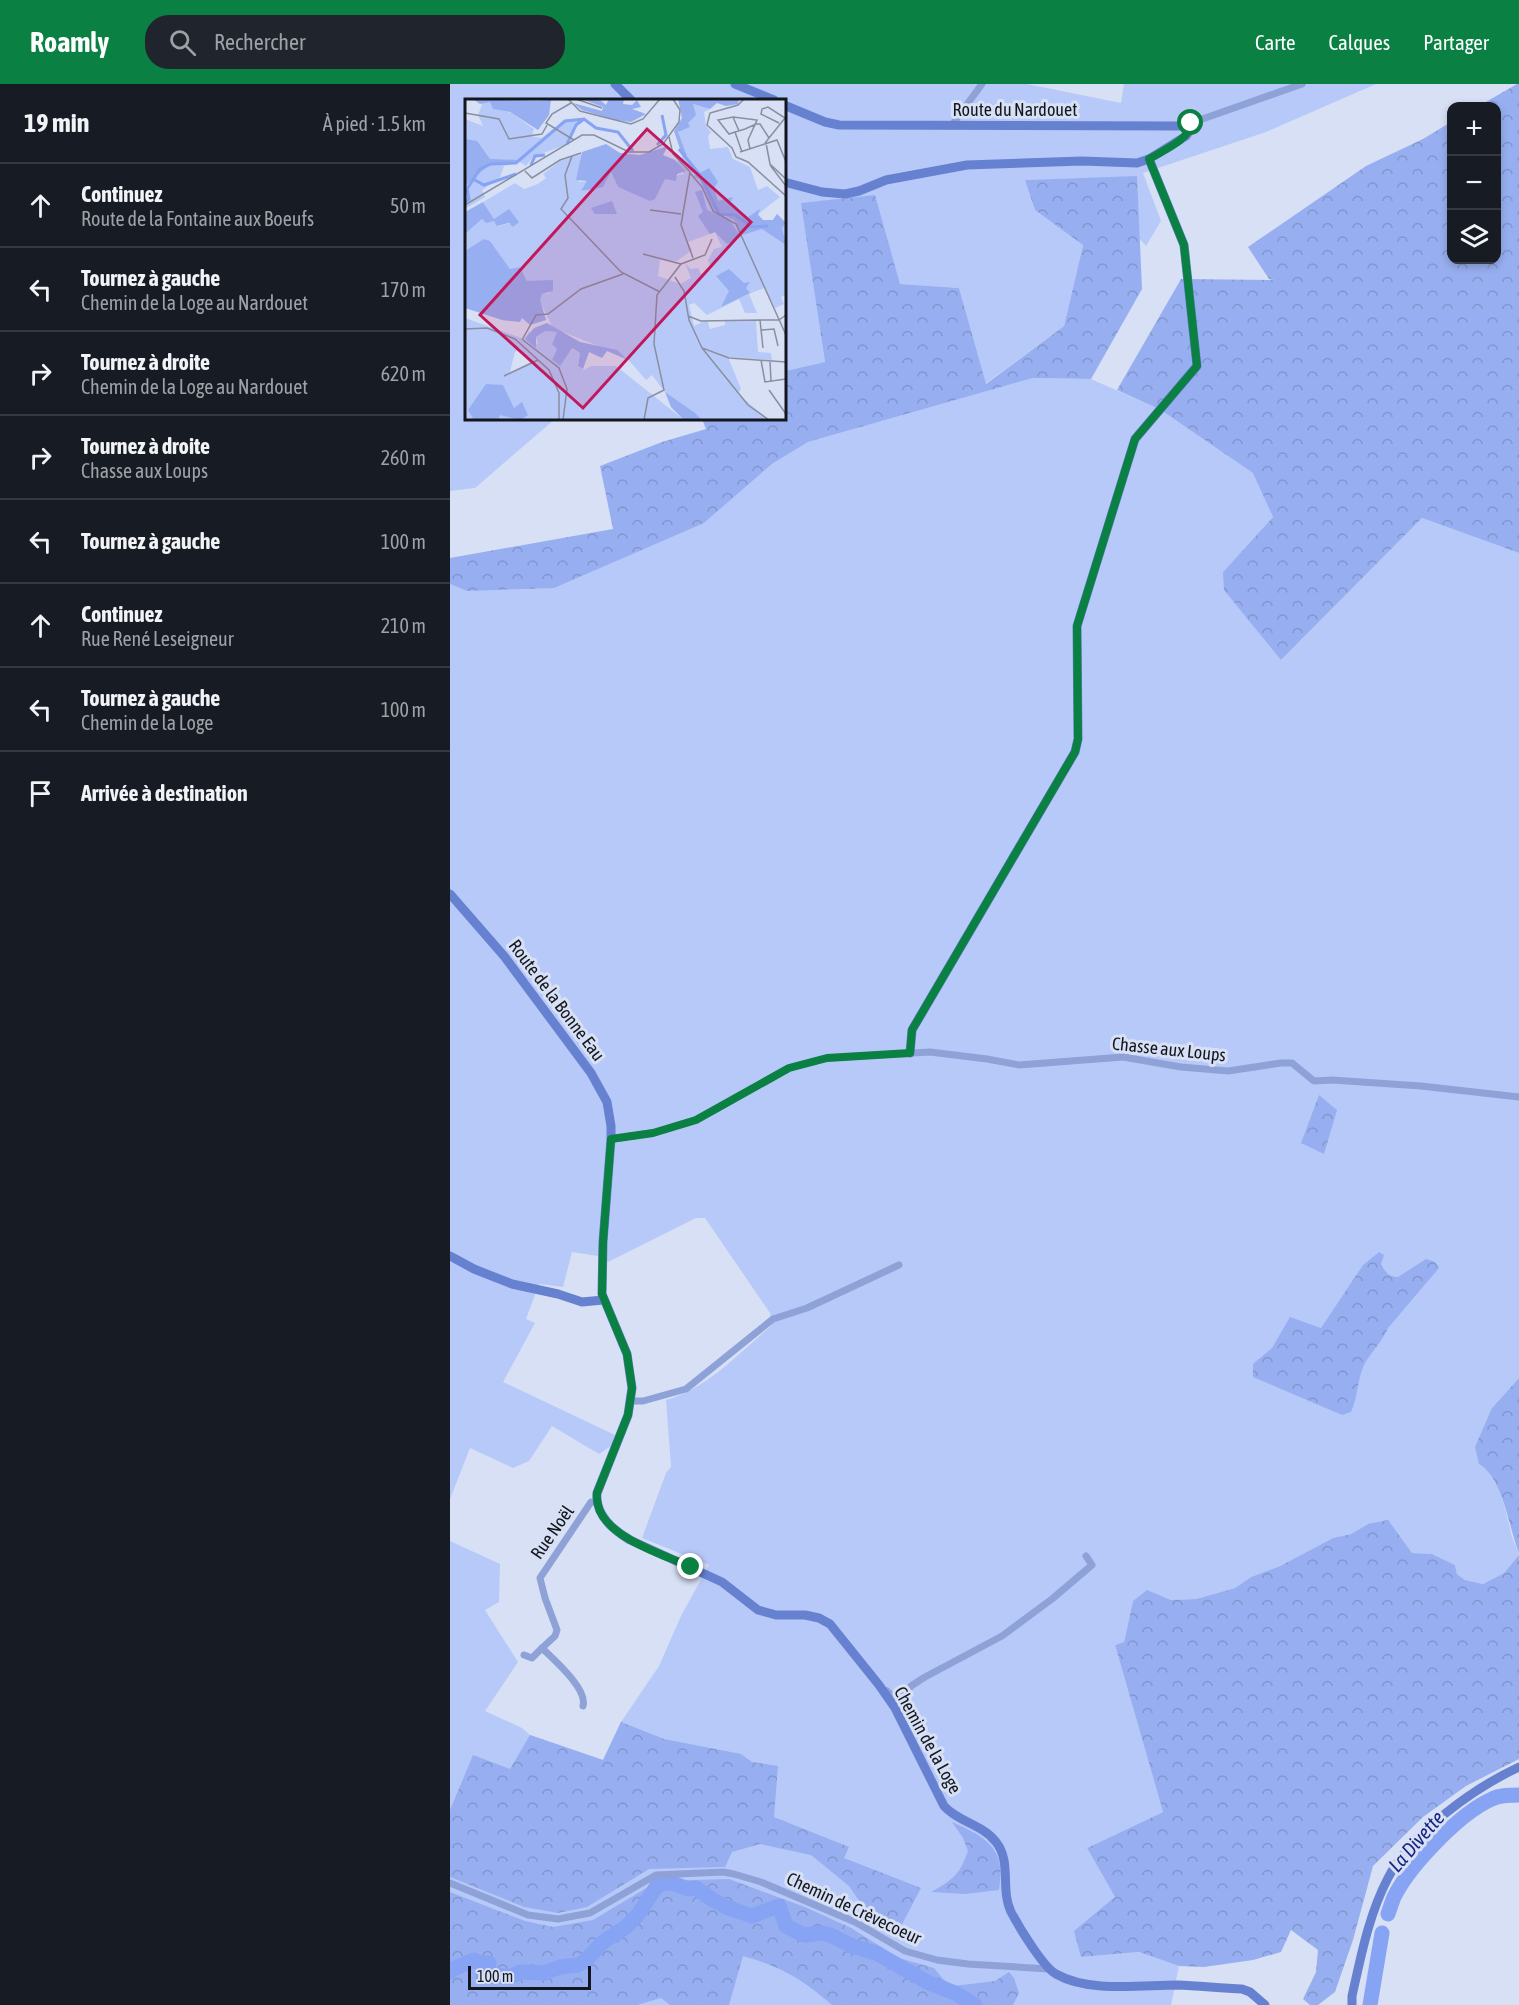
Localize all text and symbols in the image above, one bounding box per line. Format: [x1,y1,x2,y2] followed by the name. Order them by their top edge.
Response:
[145,15,565,69] search box
[30,26,109,58] text: Roamly
[166,26,199,59] icon: search
[214,29,306,55] text: Rechercher
[1255,30,1296,54] text: Carte
[1329,30,1390,54] text: Calques
[1423,30,1489,54] text: Partager
[465,99,786,420] inset map
[953,99,1077,120] street label: Route du Nardouet
[1447,102,1501,264] map controls
[1447,102,1501,156] button: +
[24,108,89,138] text: 19 min
[1177,109,1203,135] route start
[323,112,426,135] text: À pied · 1.5 km
[1447,156,1501,210] button: −
[81,181,163,207] text: Continuez
[24,189,57,222] icon: ahead
[390,194,426,217] text: 50 m
[81,207,314,230] text: Route de la Fontaine aux Boeufs
[1447,210,1501,264] button: layers
[81,265,220,291] text: Tournez à gauche
[24,273,57,306] icon: left
[381,278,426,301] text: 170 m
[81,291,308,314] text: Chemin de la Loge au Nardouet
[81,349,210,375] text: Tournez à droite
[24,357,57,390] icon: right
[381,362,426,385] text: 620 m
[81,375,308,398] text: Chemin de la Loge au Nardouet
[81,433,210,459] text: Tournez à droite
[24,441,57,474] icon: right
[381,446,426,469] text: 260 m
[81,459,208,482] text: Chasse aux Loups
[24,525,57,558] icon: left
[81,528,220,554] text: Tournez à gauche
[381,530,426,553] text: 100 m
[81,601,163,627] text: Continuez
[24,609,57,642] icon: ahead
[381,614,426,637] text: 210 m
[81,627,234,650] text: Rue René Leseigneur
[81,685,220,711] text: Tournez à gauche
[24,693,57,726] icon: left
[381,698,426,721] text: 100 m
[81,711,213,734] text: Chemin de la Loge
[24,777,57,810] icon: arrive
[81,780,248,806] text: Arrivée à destination
[505,935,609,1065] street label: Route de la Bonne Eau
[1111,1033,1227,1065] street label: Chasse aux Loups
[526,1501,578,1563] street label: Rue Noël
[677,1553,703,1579] route end
[890,1683,966,1797] street label: Chemin de la Loge
[1383,1806,1449,1876] water label: La Divette
[783,1868,925,1949] street label: Chemin de Crèvecoeur
[468,1963,591,1990] scale bar
[477,1967,513,1985] text: 100 m

